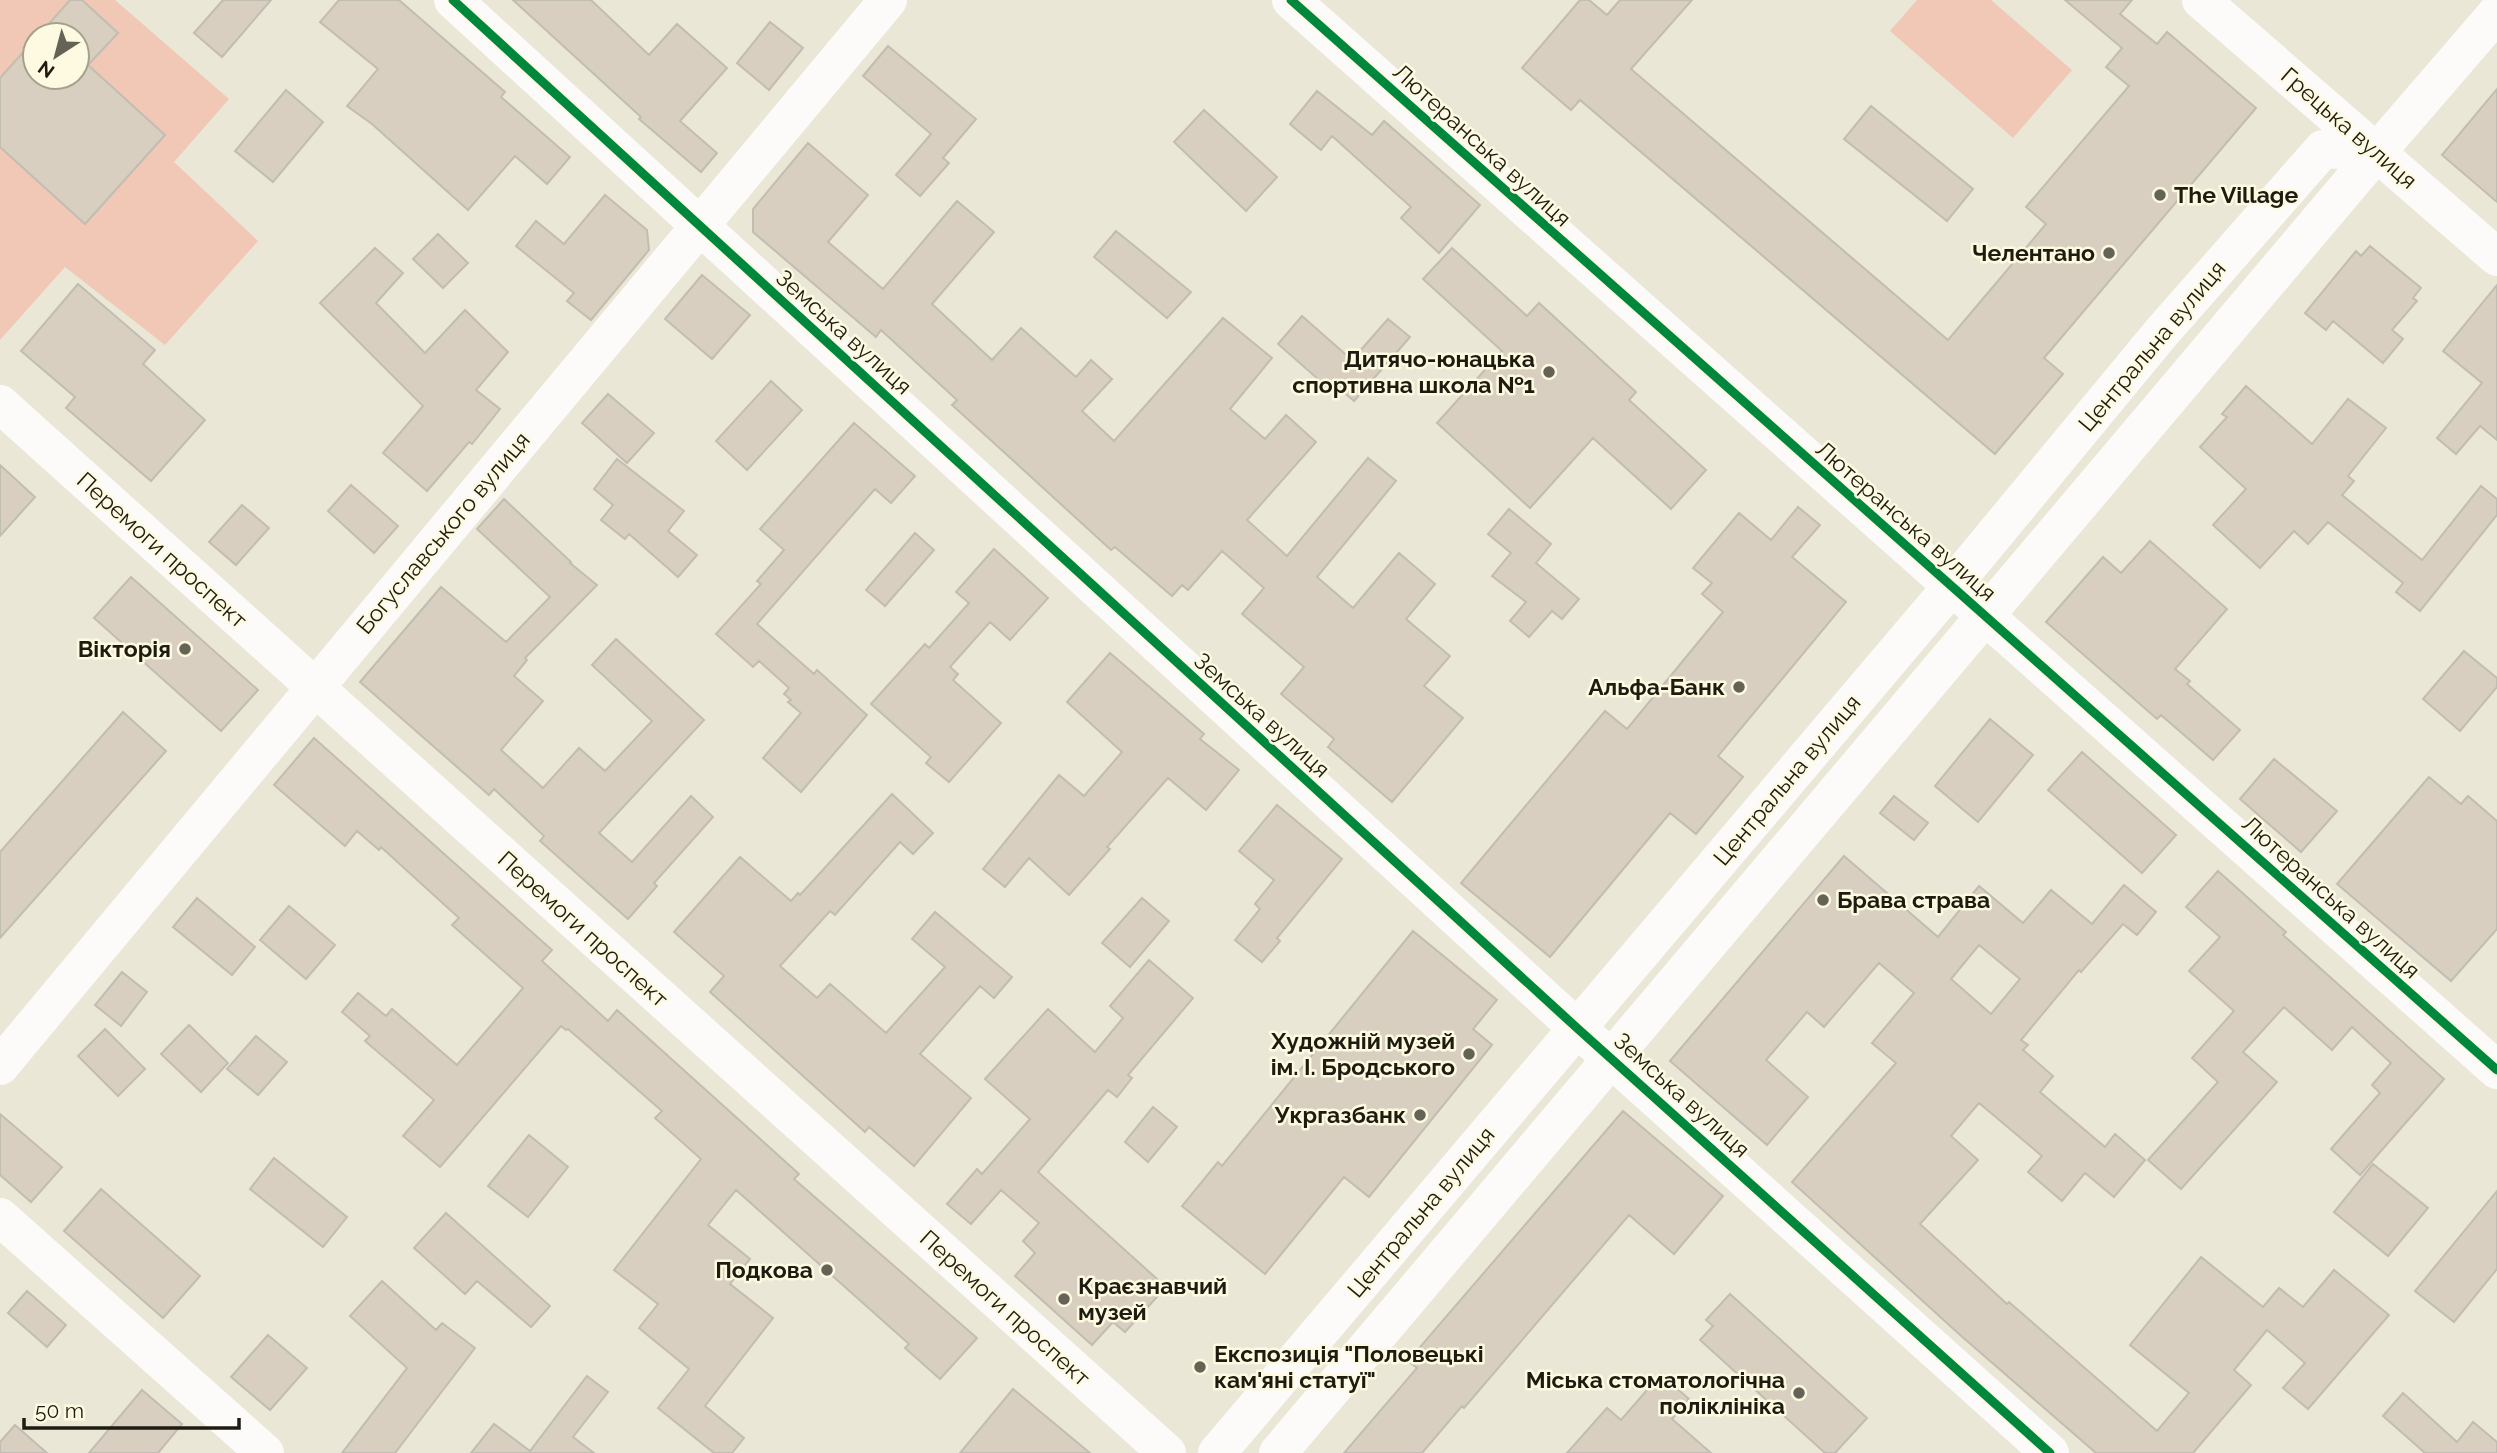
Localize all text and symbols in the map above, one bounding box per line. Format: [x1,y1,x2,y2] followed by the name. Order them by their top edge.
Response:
[21,21,91,91] north arrow
[34,57,58,83] text: N
[1388,58,1577,232] street label: Лютеранська вулиця
[2276,61,2423,194] street label: Грецька вулиця
[2174,181,2298,208] place label: The Village
[2152,187,2168,203] marker: The Village
[1972,239,2095,266] place label: Челентано
[2101,245,2117,261] marker: Челентано
[2072,255,2231,436] street label: Центральна вулиця
[771,264,918,400] street label: Земська вулиця
[1292,345,1535,398] place label: Дитячо-юнацька спортивна школа №1
[1541,364,1557,380] marker: Дитячо-юнацька спортивна школа №1
[350,426,535,639] street label: Богуславського вулиця
[1811,435,2002,606] street label: Лютеранська вулиця
[72,466,253,633] street label: Перемоги проспект
[78,635,171,662] place label: Вікторія
[177,641,193,657] marker: Вікторія
[1189,647,1336,783] street label: Земська вулиця
[1588,673,1725,700] place label: Альфа-Банк
[1731,679,1747,695] marker: Альфа-Банк
[1707,689,1866,870] street label: Центральна вулиця
[2237,810,2426,984] street label: Лютеранська вулиця
[493,845,674,1012] street label: Перемоги проспект
[1837,886,1990,913] place label: Брава страва
[1815,892,1831,908] marker: Брава страва
[1270,1027,1455,1080] place label: Художній музей ім. І. Бродського
[1609,1027,1756,1163] street label: Земська вулиця
[1461,1046,1477,1062] marker: Художній музей ім. І. Бродського
[1274,1101,1406,1128] place label: Укргазбанк
[1412,1107,1428,1123] marker: Укргазбанк
[1341,1121,1500,1302] street label: Центральна вулиця
[915,1224,1096,1391] street label: Перемоги проспект
[715,1256,813,1283] place label: Подкова
[819,1262,835,1278] marker: Подкова
[1078,1272,1227,1325] place label: Краєзнавчий музей
[1056,1291,1072,1307] marker: Краєзнавчий музей
[1214,1340,1484,1393] place label: Експозиція "Половецькі кам'яні статуї"
[1192,1359,1208,1375] marker: Експозиція "Половецькі кам'яні статуї"
[1526,1366,1785,1419] place label: Міська стоматологічна поліклініка
[1791,1385,1807,1401] marker: Міська стоматологічна поліклініка
[24,1386,240,1430] scale bar
[35,1398,84,1423] text: 50 m

